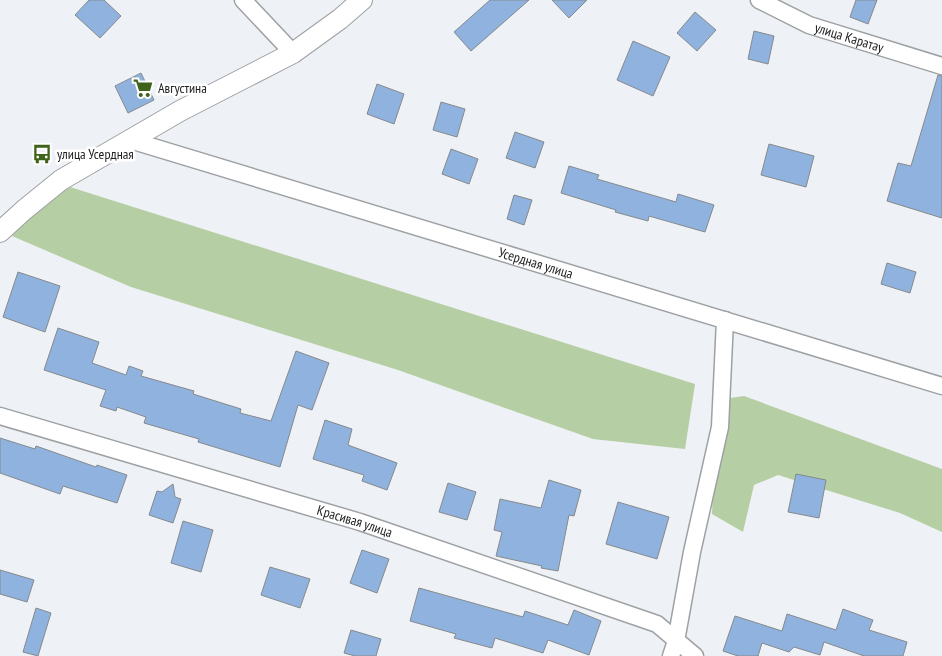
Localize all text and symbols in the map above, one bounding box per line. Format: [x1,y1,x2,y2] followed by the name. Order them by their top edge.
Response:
[813,18,887,57] street label: улица Каратау
[132,77,154,99] supermarket icon: Августина
[158,79,207,97] place label: Августина
[31,143,53,165] bus stop icon: улица Усердная
[57,145,134,163] place label: улица Усердная
[496,243,575,283] street label: Усердная улица
[315,501,395,541] street label: Красивая улица

